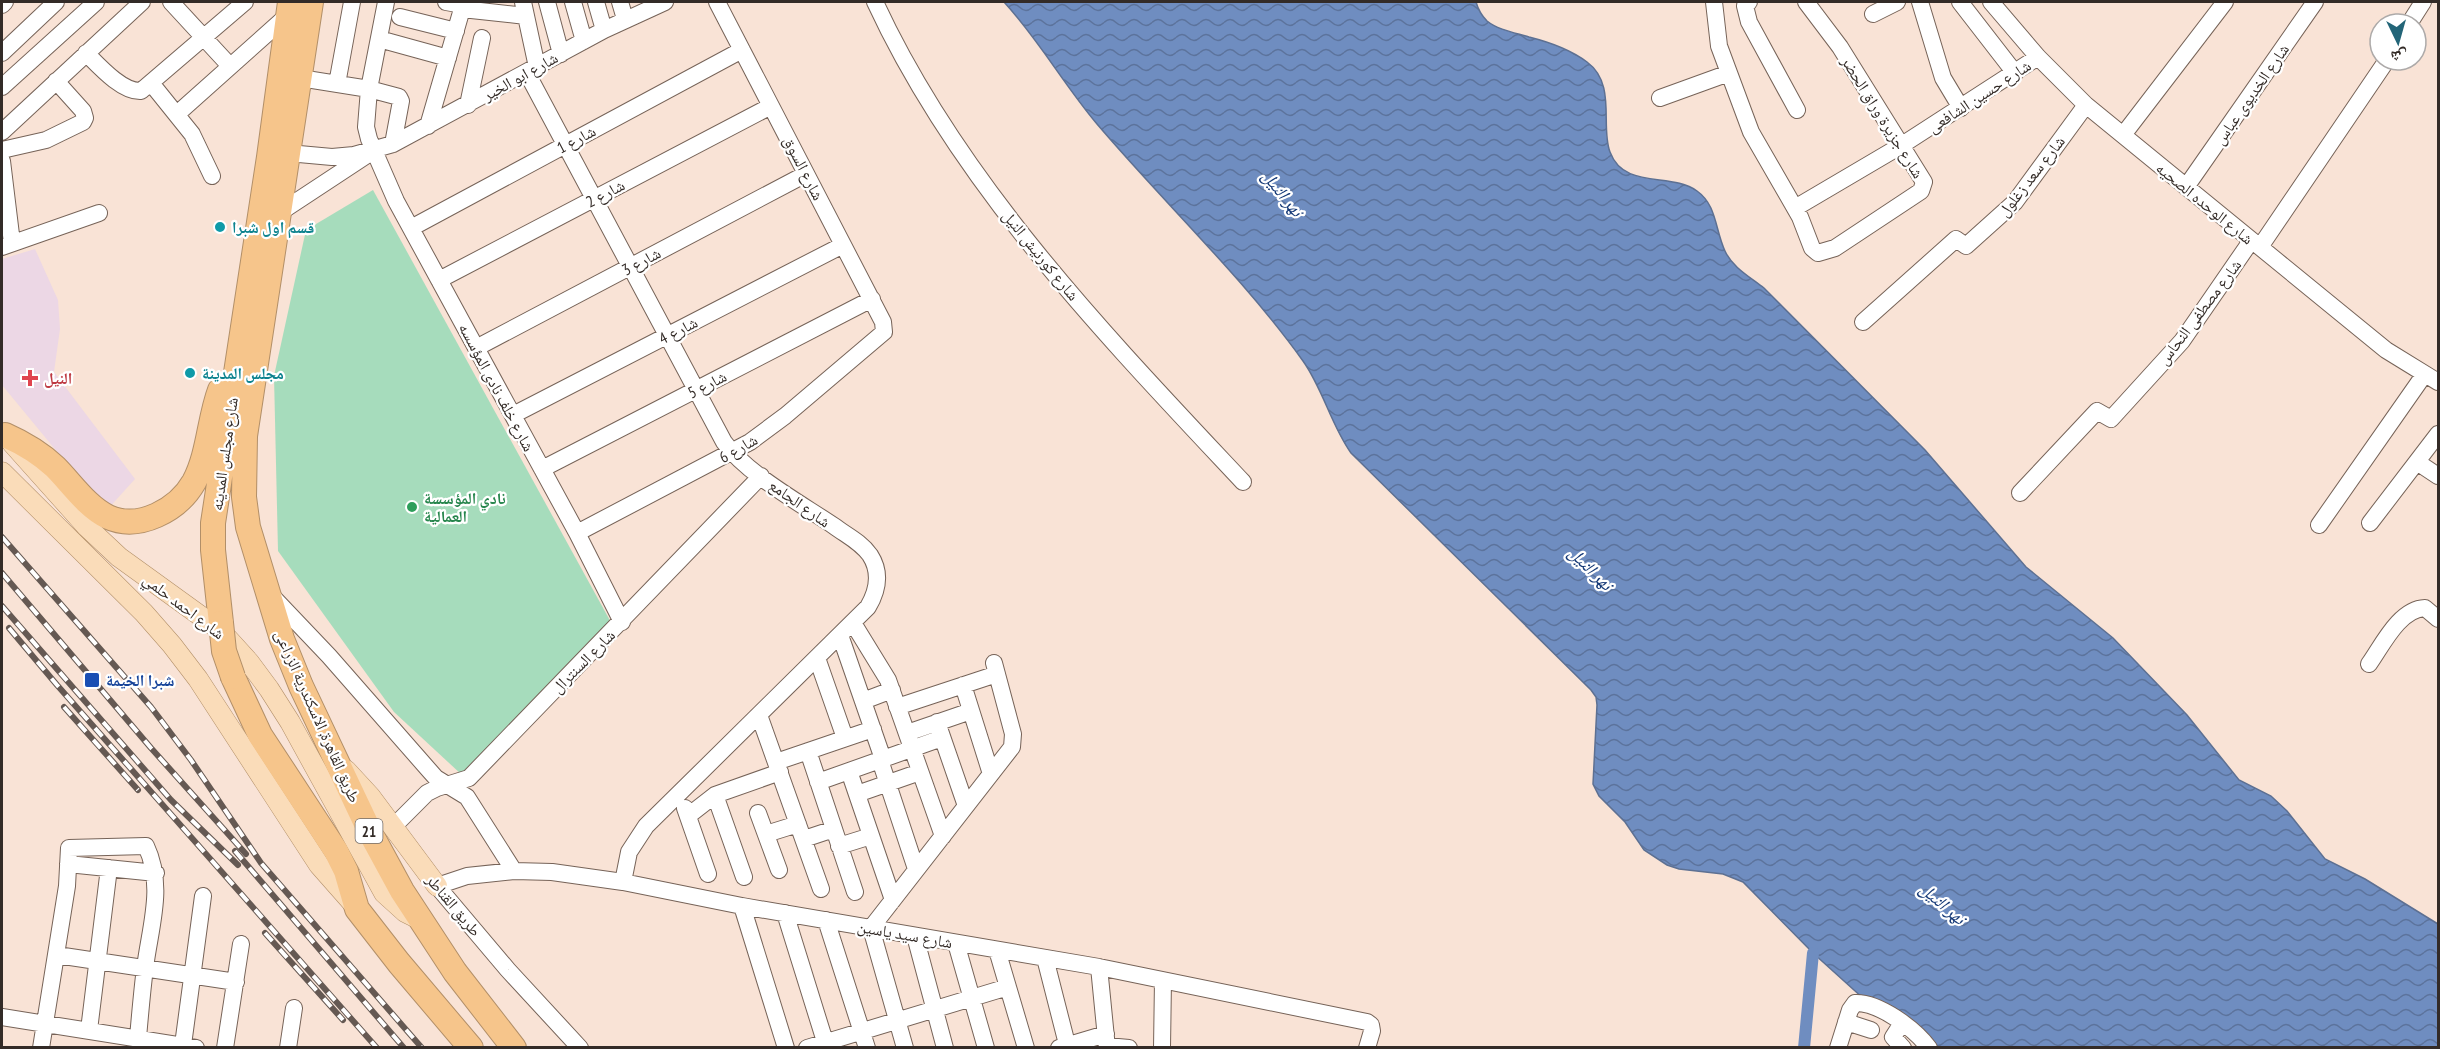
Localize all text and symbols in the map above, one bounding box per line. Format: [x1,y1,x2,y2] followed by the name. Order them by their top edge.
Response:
[2368,12,2428,72] north arrow
[2209,40,2294,149] street label: شارع الخديوى عباس
[2390,46,2409,68] text: ش
[478,47,562,106] street label: شارع ابو الخير
[1836,51,1929,182] street label: شارع جزيرة وراق الحضر
[1924,55,2035,138] street label: شارع حسين الشافعى
[553,121,599,158] street label: شارع 1
[1993,132,2070,221] street label: شارع سعد زغلول
[778,133,829,204] street label: شارع السوق
[2152,158,2258,249] street label: شارع الوحده الصحيه
[1257,165,1311,223] water label: نهر النيل
[582,175,628,212] street label: شارع 2
[998,206,1084,305] street label: شارع كورنيش النيل
[232,217,315,239] place label: قسم اول شبرا
[213,220,227,234] marker: قسم اول شبرا
[618,243,664,280] street label: شارع 3
[2153,255,2246,369] street label: شارع مصطفى النحاس
[655,312,701,349] street label: شارع 4
[454,319,539,455] street label: شارع خلف نادى المؤسسه
[202,363,284,383] place label: مجلس المدينة
[183,366,197,380] marker: مجلس المدينة
[684,366,730,403] street label: شارع 5
[44,368,72,388] place label: النيل
[21,369,39,387] marker: النيل
[206,396,243,512] street label: شارع مجلس المدينه
[715,429,761,468] street label: شارع 6
[765,475,835,532] street label: شارع الجامع
[424,488,506,526] place label: نادي المؤسسة العمالية
[405,500,419,514] marker: نادي المؤسسة العمالية
[1564,541,1620,597] water label: نهر النيل
[137,569,229,646] street label: شارع احمد حلمي
[547,625,620,698] street label: شارع السنترال
[270,626,365,806] street label: طريق القاهرة, الاسكندرية الزراعى
[106,670,174,690] place label: شبرا الخيمة
[83,671,101,689] marker: شبرا الخيمة
[356,819,382,843] road number: 21
[421,869,486,941] street label: طريق القناطر
[1915,877,1973,931] water label: نهر النيل
[856,916,954,953] street label: شارع سيد ياسين

